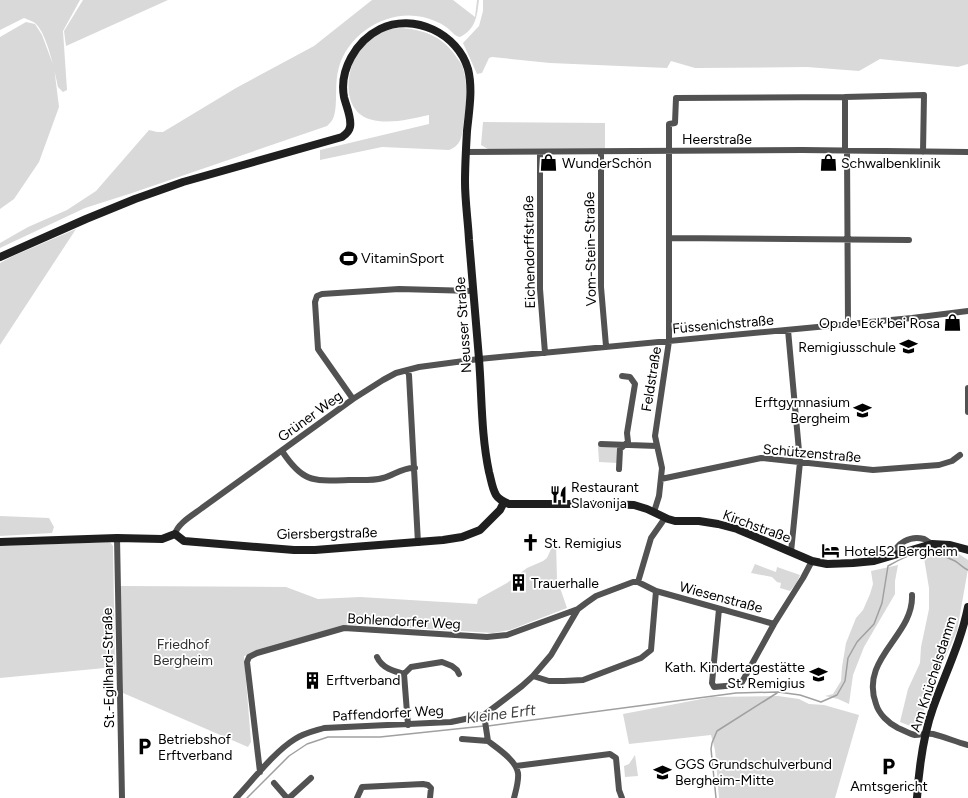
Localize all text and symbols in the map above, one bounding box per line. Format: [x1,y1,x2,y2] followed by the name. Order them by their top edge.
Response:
[682,131,752,148] street label: Heerstraße
[539,153,559,173] shop icon: WunderSchön
[818,153,838,173] shop icon: Schwalbenklinik
[562,155,652,172] place label: WunderSchön
[841,155,941,172] place label: Schwalbenklinik
[581,191,600,306] street label: Vom-Stein-Straße
[520,195,539,309] street label: Eichendorffstraße
[338,248,358,268] sports icon: VitaminSport
[361,250,444,267] place label: VitaminSport
[452,276,475,374] street label: Neusser Straße
[672,312,775,337] street label: Füssenichstraße
[943,313,963,333] shop icon: Op de Eck bei Rosa
[819,315,940,332] place label: Op de Eck bei Rosa
[899,337,919,357] school or university icon: Remigiusschule
[798,339,896,356] place label: Remigiusschule
[638,345,665,413] street label: Feldstraße
[275,387,346,445] street label: Grüner Weg
[755,394,850,427] place label: Erftgymnasium Bergheim
[853,400,873,420] school or university icon: Erftgymnasium Bergheim
[762,441,862,466] street label: Schützenstraße
[571,479,639,512] place label: Restaurant Slavonija
[548,485,568,505] restaurant icon: Restaurant Slavonija
[720,506,793,547] street label: Kirchstraße
[276,524,378,543] street label: Giersbergstraße
[521,533,541,553] church icon: St. Remigius
[544,535,622,552] place label: St. Remigius
[821,541,841,561] hotel icon: Hotel52 Bergheim
[844,543,958,560] place label: Hotel52 Bergheim
[508,573,528,593] building icon: Trauerhalle
[531,575,599,592] place label: Trauerhalle
[677,578,765,617] street label: Wiesenstraße
[99,607,118,728] street label: St.-Egilhard-Straße
[347,610,461,633] street label: Bohlendorfer Weg
[907,614,960,734] street label: Am Knüchelsdamm
[153,636,213,669] park label: Friedhof Bergheim
[664,659,805,692] place label: Kath. Kindertagestätte St. Remigius
[808,665,828,685] school or university icon: Kath. Kindertagestätte St. Remigius
[303,670,323,690] building icon: Erftverband
[326,672,400,689] place label: Erftverband
[465,701,537,727] water label: Kleine Erft
[332,702,444,725] street label: Paffendorfer Weg
[158,731,232,764] place label: Betriebshof Erftverband
[135,737,155,757] parking icon: Betriebshof Erftverband
[675,756,832,789] place label: GGS Grundschulverbund Bergheim-Mitte
[879,756,899,776] parking icon: Amtsgericht
[652,762,672,782] school or university icon: GGS Grundschulverbund Bergheim-Mitte
[850,778,928,795] place label: Amtsgericht

